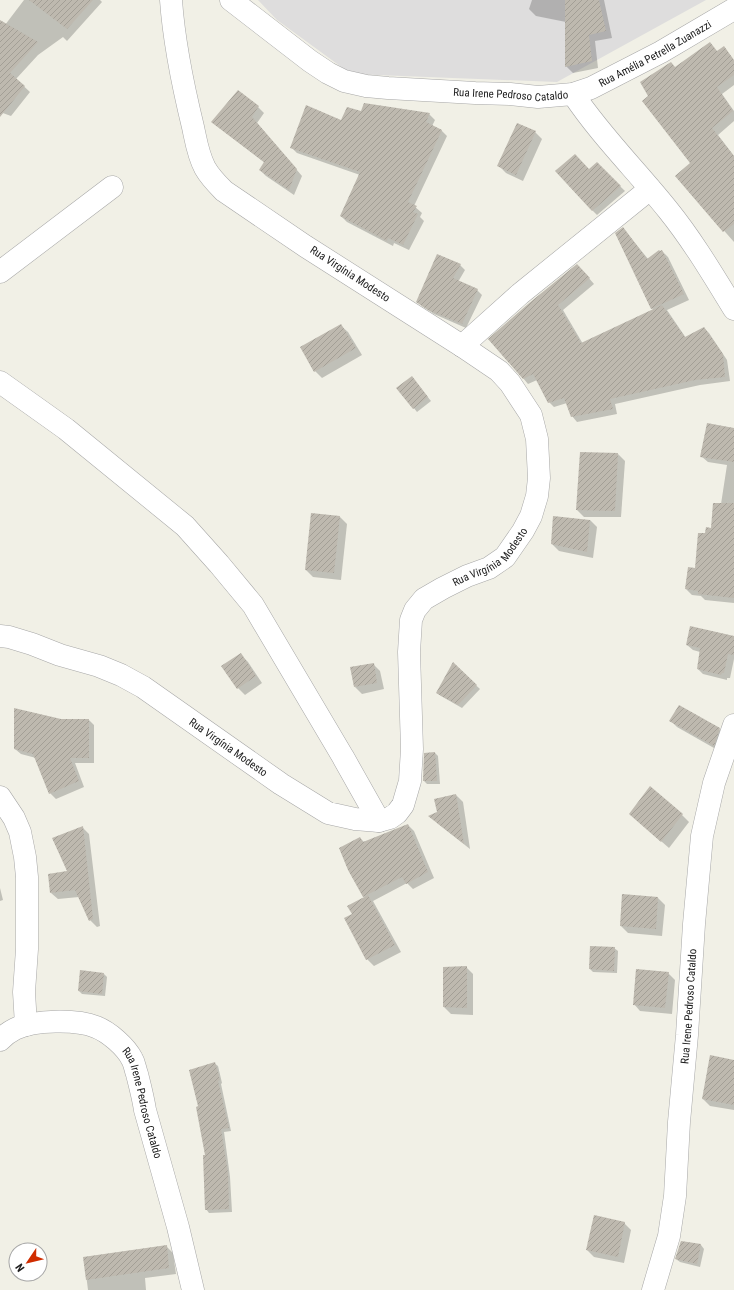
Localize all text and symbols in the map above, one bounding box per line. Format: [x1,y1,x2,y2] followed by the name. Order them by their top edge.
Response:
[596,17,714,90] street label: Rua Amélia Petrella Zuanazzi
[453,85,569,104] street label: Rua Irene Pedroso Cataldo
[308,243,393,305] street label: Rua Virgínia Modesto
[450,525,530,589] street label: Rua Virgínia Modesto
[187,715,271,779] street label: Rua Virgínia Modesto
[678,948,699,1064] street label: Rua Irene Pedroso Cataldo
[120,1044,165,1160] street label: Rua Irene Pedroso Cataldo
[8,1242,48,1282] north arrow
[13,1261,27,1274] text: N

